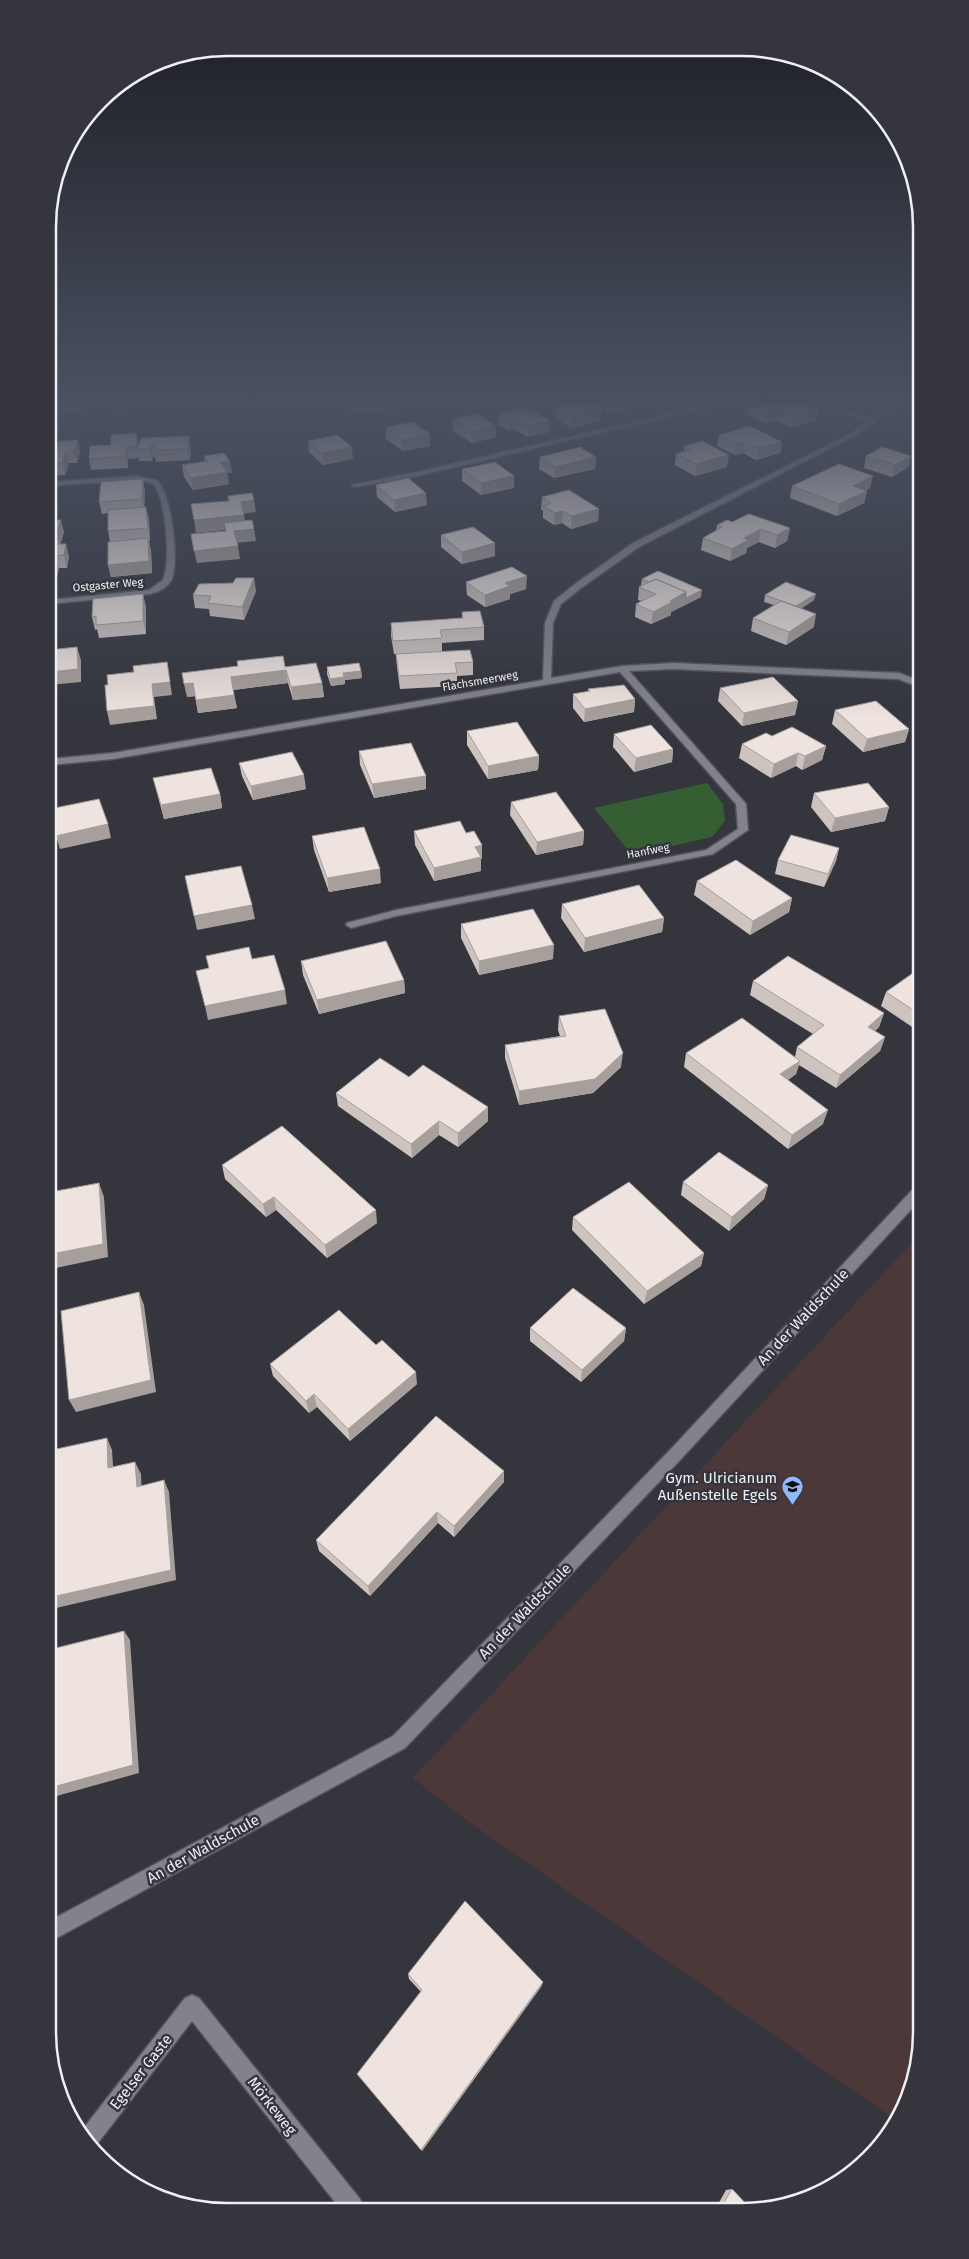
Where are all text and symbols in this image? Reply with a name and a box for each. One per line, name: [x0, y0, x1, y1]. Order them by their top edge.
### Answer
street label: Ostgaster Weg: [72, 575, 144, 595]
street label: Flachsmeerweg: [441, 668, 519, 694]
street label: Hanfweg: [626, 840, 671, 862]
street label: An der Waldschule: [754, 1265, 852, 1369]
place label: Gym. Ulricianum Außenstelle Egels: [658, 1469, 777, 1504]
school or university icon: Gym. Ulricianum Außenstelle Egels: [781, 1475, 805, 1506]
street label: An der Waldschule: [475, 1560, 575, 1662]
street label: An der Waldschule: [144, 1811, 262, 1887]
street label: Egelser Gaste: [106, 2031, 176, 2113]
street label: Mörkeweg: [244, 2073, 300, 2139]

